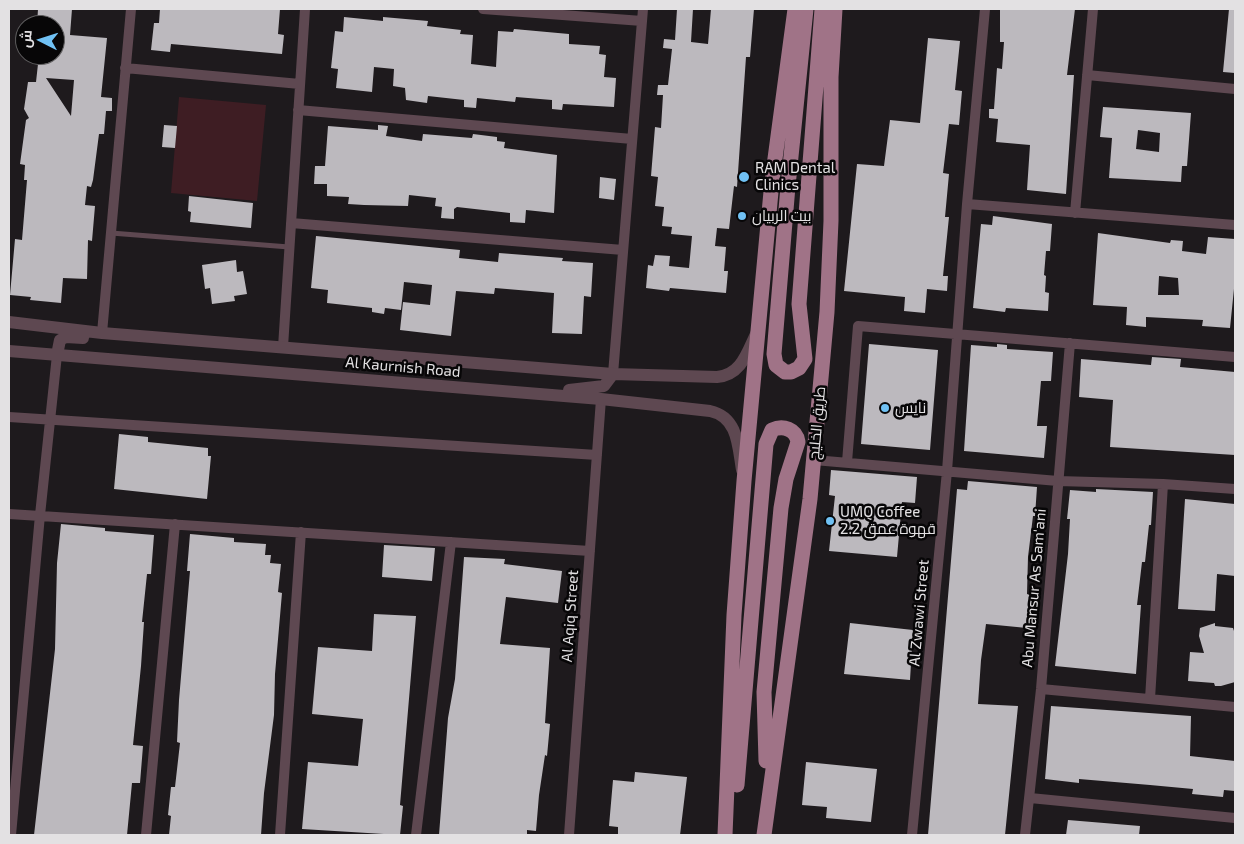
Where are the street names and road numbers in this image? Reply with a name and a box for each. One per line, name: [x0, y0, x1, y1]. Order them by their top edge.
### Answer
street label: Al Kaurnish Road: [345, 353, 461, 381]
street label: طريق الخليج: [805, 386, 829, 460]
street label: Abu Mansur As Sam'ani: [1018, 508, 1050, 668]
street label: Al Zwawi Street: [905, 559, 933, 667]
street label: Al Aqiq Street: [558, 569, 582, 663]

